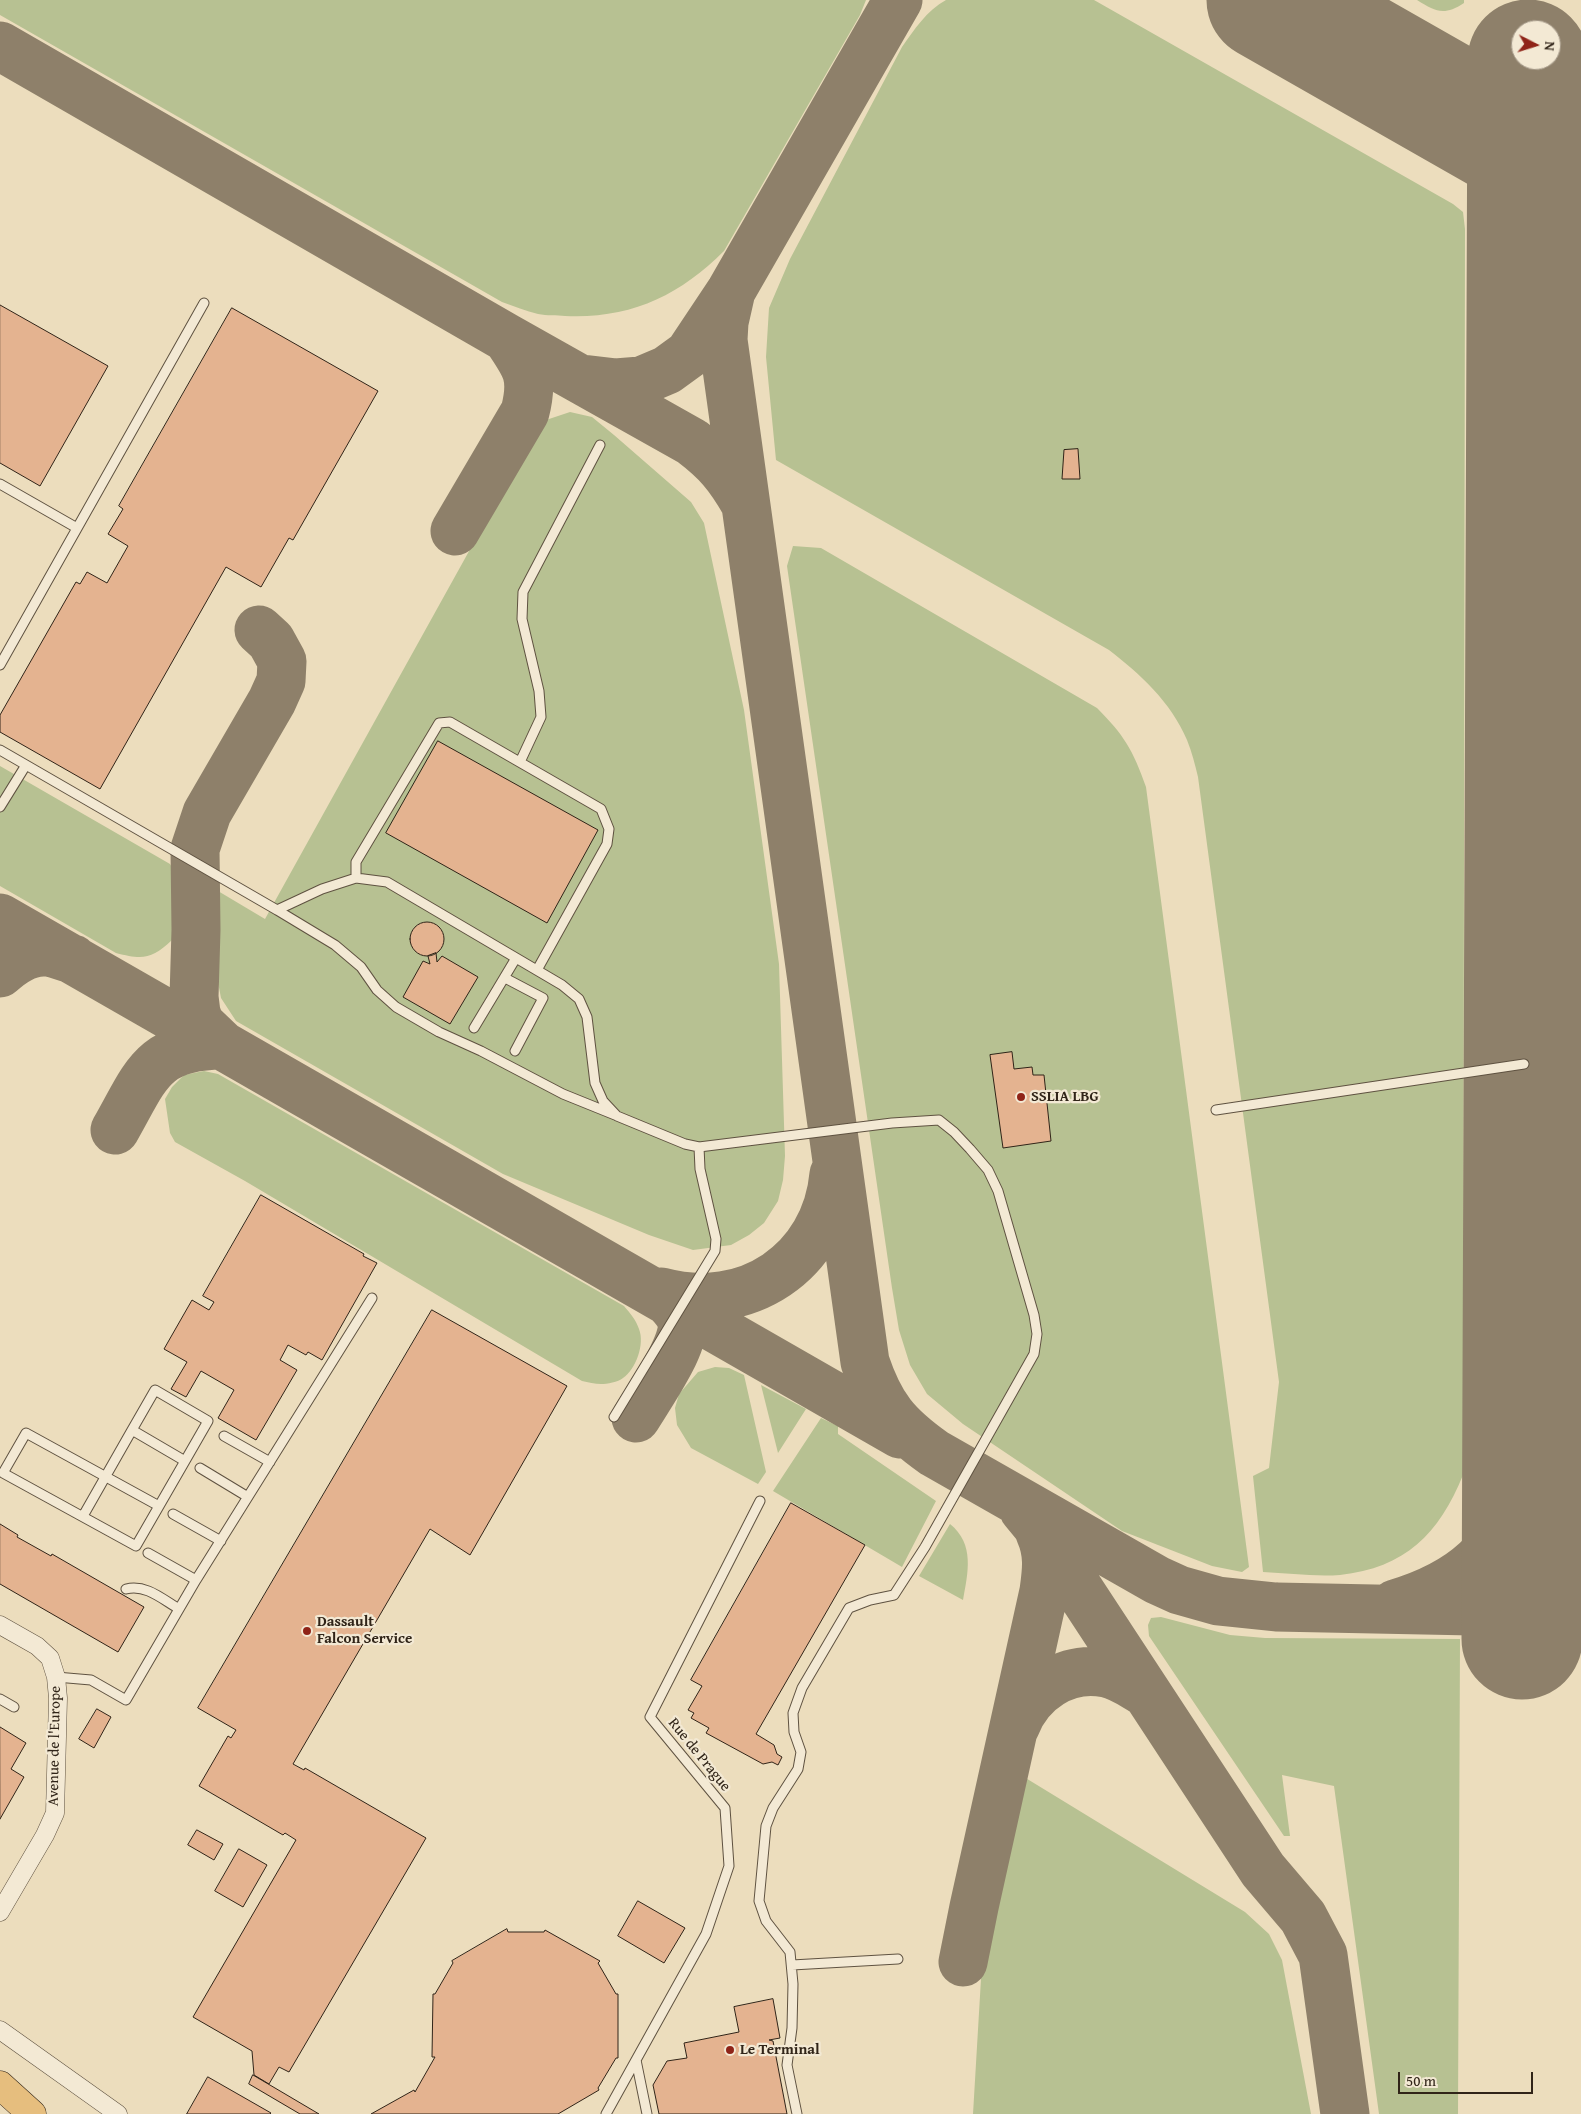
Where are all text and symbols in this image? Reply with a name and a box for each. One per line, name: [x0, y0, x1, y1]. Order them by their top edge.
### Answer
north arrow: [1511, 20, 1561, 70]
text: N: [1540, 41, 1560, 52]
place label: SSLIA LBG: [1031, 1088, 1099, 1106]
marker: SSLIA LBG: [1015, 1091, 1027, 1103]
place label: Dassault Falcon Service: [317, 1613, 412, 1648]
marker: Dassault Falcon Service: [301, 1625, 313, 1637]
street label: Avenue de l'Europe: [45, 1686, 65, 1806]
street label: Rue de Prague: [664, 1715, 734, 1795]
place label: Le Terminal: [740, 2041, 820, 2059]
marker: Le Terminal: [724, 2044, 736, 2056]
scale bar: [1401, 2062, 1536, 2094]
text: 50 m: [1406, 2070, 1436, 2091]

